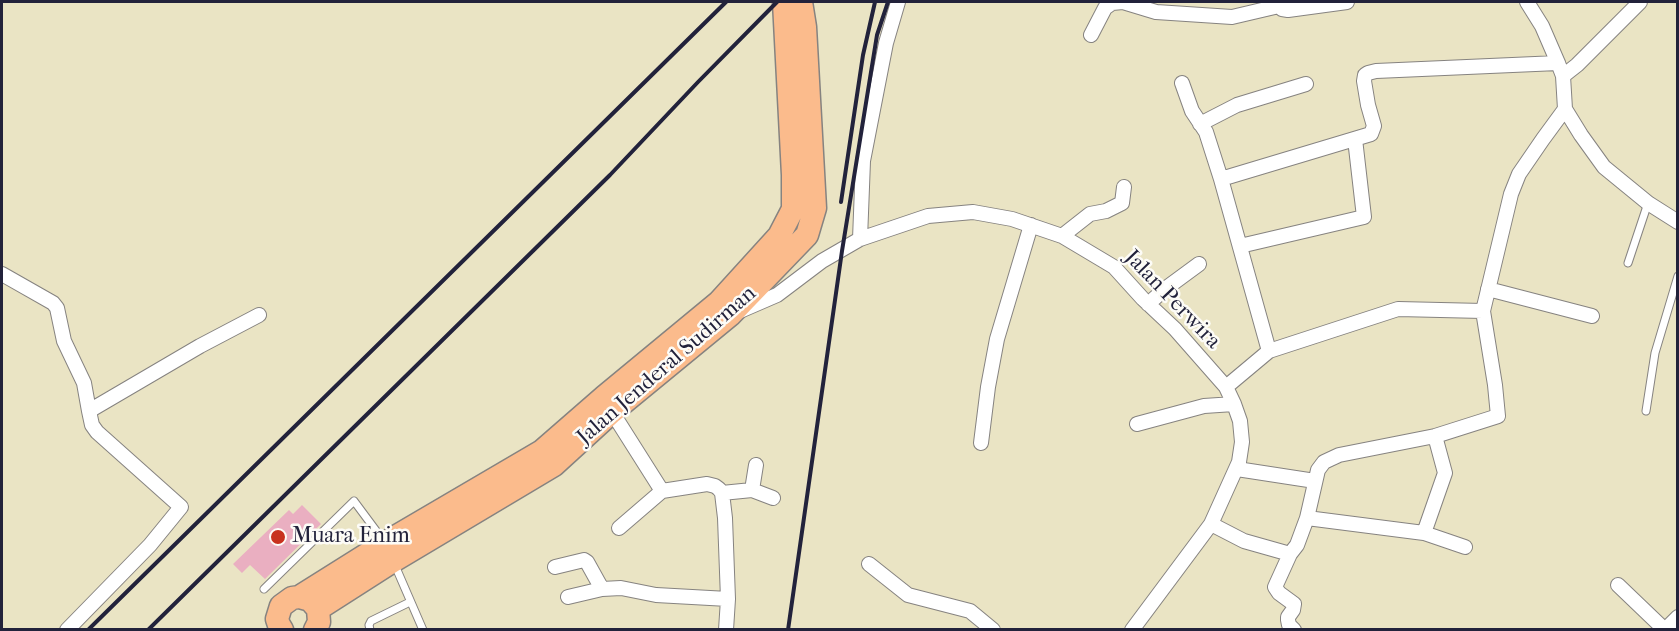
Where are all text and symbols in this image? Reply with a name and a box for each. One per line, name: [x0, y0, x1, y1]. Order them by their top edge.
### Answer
street label: Jalan Perwira: [1118, 245, 1226, 355]
street label: Jalan Jenderal Sudirman: [572, 281, 762, 451]
place label: Muara Enim: [292, 524, 410, 550]
marker: Muara Enim: [269, 528, 287, 546]

